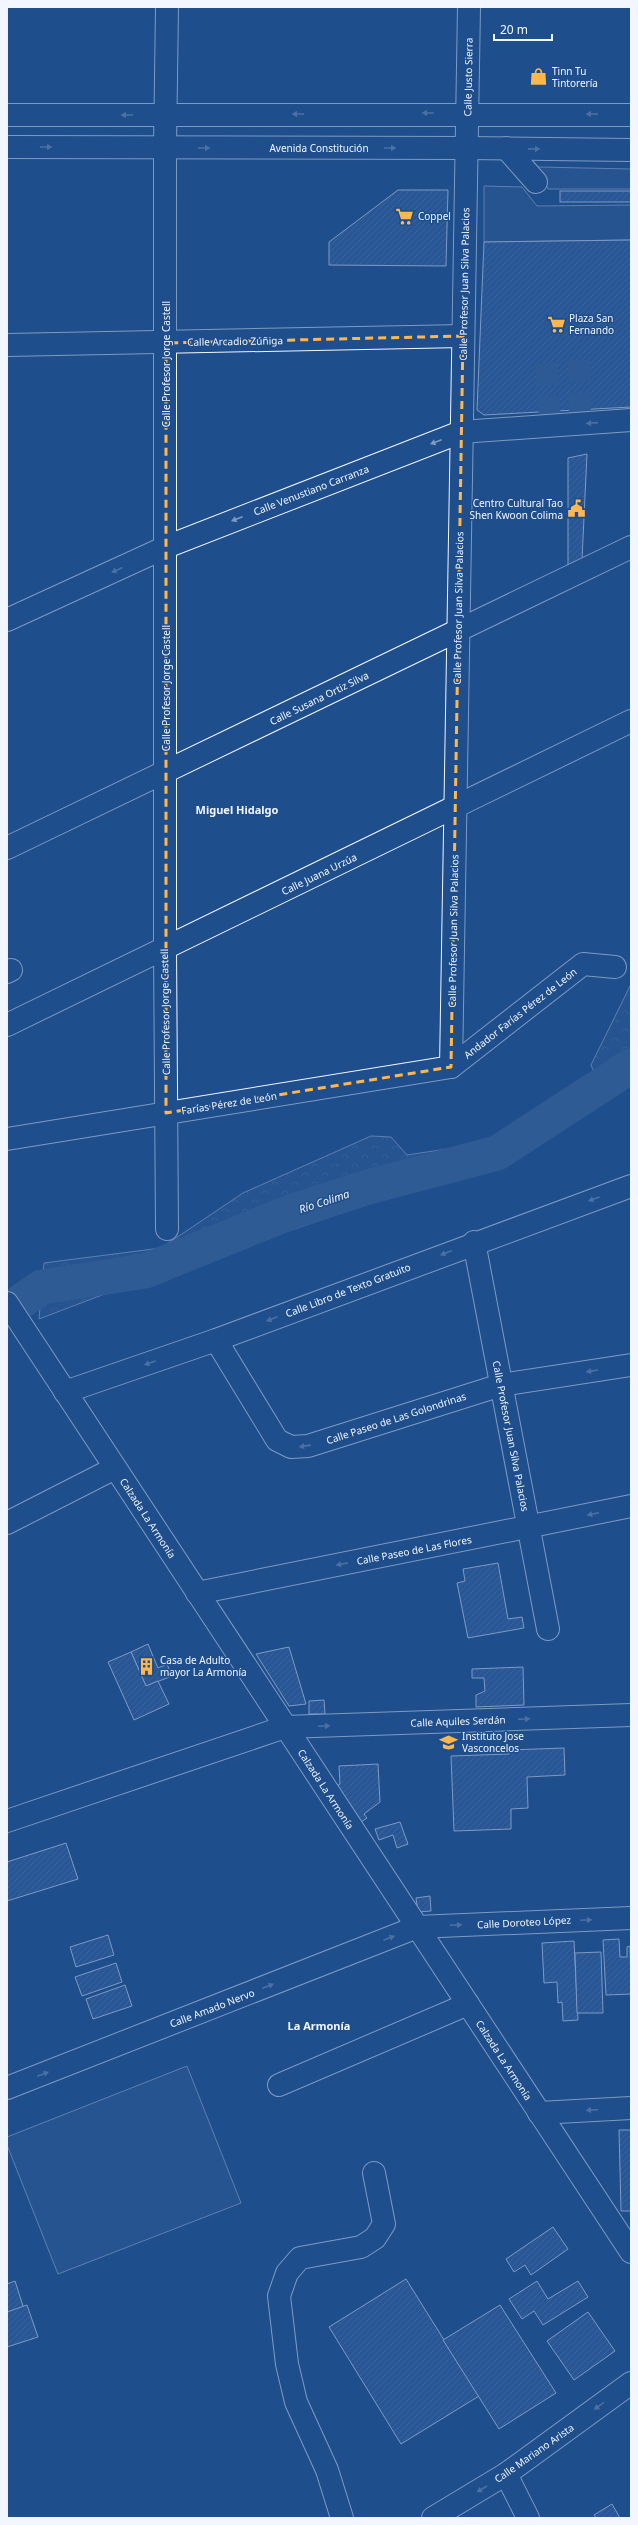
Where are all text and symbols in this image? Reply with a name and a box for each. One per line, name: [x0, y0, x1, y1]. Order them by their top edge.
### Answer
scale bar: [494, 16, 552, 42]
text: 20 m: [500, 21, 528, 38]
street label: Calle Justo Sierra: [460, 38, 476, 116]
place label: Tinn Tu Tintorería: [552, 64, 598, 90]
shop icon: Tinn Tu Tintorería: [529, 67, 549, 87]
one-way arrow: [421, 110, 434, 116]
one-way arrow: [291, 111, 304, 117]
one-way arrow: [585, 111, 598, 117]
one-way arrow: [120, 112, 133, 118]
street label: Avenida Constitución: [269, 141, 369, 155]
one-way arrow: [40, 144, 53, 150]
one-way arrow: [198, 145, 211, 151]
one-way arrow: [384, 145, 397, 151]
one-way arrow: [528, 146, 541, 152]
supermarket icon: Coppel: [395, 206, 415, 226]
street label: Calle Profesor Juan Silva Palacios: [456, 207, 472, 361]
place label: Coppel: [418, 209, 451, 223]
street label: Calle Profesor Jorge Castell: [159, 301, 173, 427]
place label: Plaza San Fernando: [569, 311, 614, 337]
supermarket icon: Plaza San Fernando: [546, 314, 566, 334]
street label: Calle Arcadio Zúñiga: [187, 333, 283, 349]
one-way arrow: [586, 419, 598, 426]
one-way arrow: [430, 439, 442, 445]
street label: Calle Venustiano Carranza: [251, 461, 371, 519]
place label: Centro Cultural Tao Shen Kwoon Colima: [469, 496, 563, 522]
public building icon: Centro Cultural Tao Shen Kwoon Colima: [566, 499, 586, 519]
one-way arrow: [230, 517, 242, 523]
street label: Calle Profesor Juan Silva Palacios: [450, 531, 466, 685]
one-way arrow: [111, 566, 123, 573]
street label: Calle Profesor Jorge Castell: [159, 625, 173, 751]
street label: Calle Susana Ortiz Silva: [267, 668, 371, 728]
district label: Miguel Hidalgo: [196, 802, 279, 817]
street label: Calle Juana Urzúa: [279, 850, 359, 898]
street label: Calle Profesor Juan Silva Palacios: [445, 854, 461, 1008]
street label: Calle Profesor Jorge Castell: [157, 949, 173, 1075]
street label: Andador Farías Pérez de León: [461, 964, 579, 1062]
street label: Farías Pérez de León: [180, 1089, 278, 1117]
water label: Río Colima: [297, 1186, 352, 1216]
one-way arrow: [588, 1197, 600, 1203]
one-way arrow: [439, 1251, 451, 1257]
street label: Calle Libro de Texto Gratuito: [283, 1260, 413, 1320]
one-way arrow: [265, 1316, 277, 1322]
street label: Calle Profesor Juan Silva Palacios: [490, 1359, 533, 1513]
one-way arrow: [143, 1360, 155, 1366]
one-way arrow: [586, 1368, 599, 1374]
street label: Calle Paseo de Las Golondrinas: [324, 1389, 468, 1447]
one-way arrow: [299, 1443, 311, 1449]
street label: Calzada La Armonía: [117, 1475, 179, 1561]
one-way arrow: [587, 1511, 599, 1517]
street label: Calle Paseo de Las Flores: [355, 1532, 473, 1568]
one-way arrow: [336, 1562, 348, 1568]
place label: Casa de Adulto mayor La Armonía: [160, 1653, 247, 1679]
building icon: Casa de Adulto mayor La Armonía: [137, 1656, 157, 1676]
street label: Calle Aquiles Serdán: [410, 1712, 506, 1730]
one-way arrow: [518, 1716, 531, 1722]
one-way arrow: [318, 1722, 330, 1729]
place label: Instituto Jose Vasconcelos: [462, 1729, 524, 1755]
school or university icon: Instituto Jose Vasconcelos: [439, 1732, 459, 1752]
street label: Calzada La Armonía: [295, 1746, 357, 1832]
street label: Calle Doroteo López: [477, 1913, 572, 1931]
one-way arrow: [580, 1916, 592, 1923]
one-way arrow: [450, 1922, 462, 1929]
one-way arrow: [384, 1935, 395, 1941]
one-way arrow: [263, 1982, 275, 1988]
street label: Calle Amado Nervo: [167, 1985, 257, 2031]
street label: Calzada La Armonía: [473, 2017, 535, 2103]
district label: La Armonía: [288, 2018, 350, 2033]
one-way arrow: [38, 2071, 50, 2077]
one-way arrow: [586, 2107, 598, 2114]
one-way arrow: [594, 2402, 605, 2410]
street label: Calle Mariano Arista: [491, 2420, 577, 2486]
one-way arrow: [476, 2485, 488, 2492]

